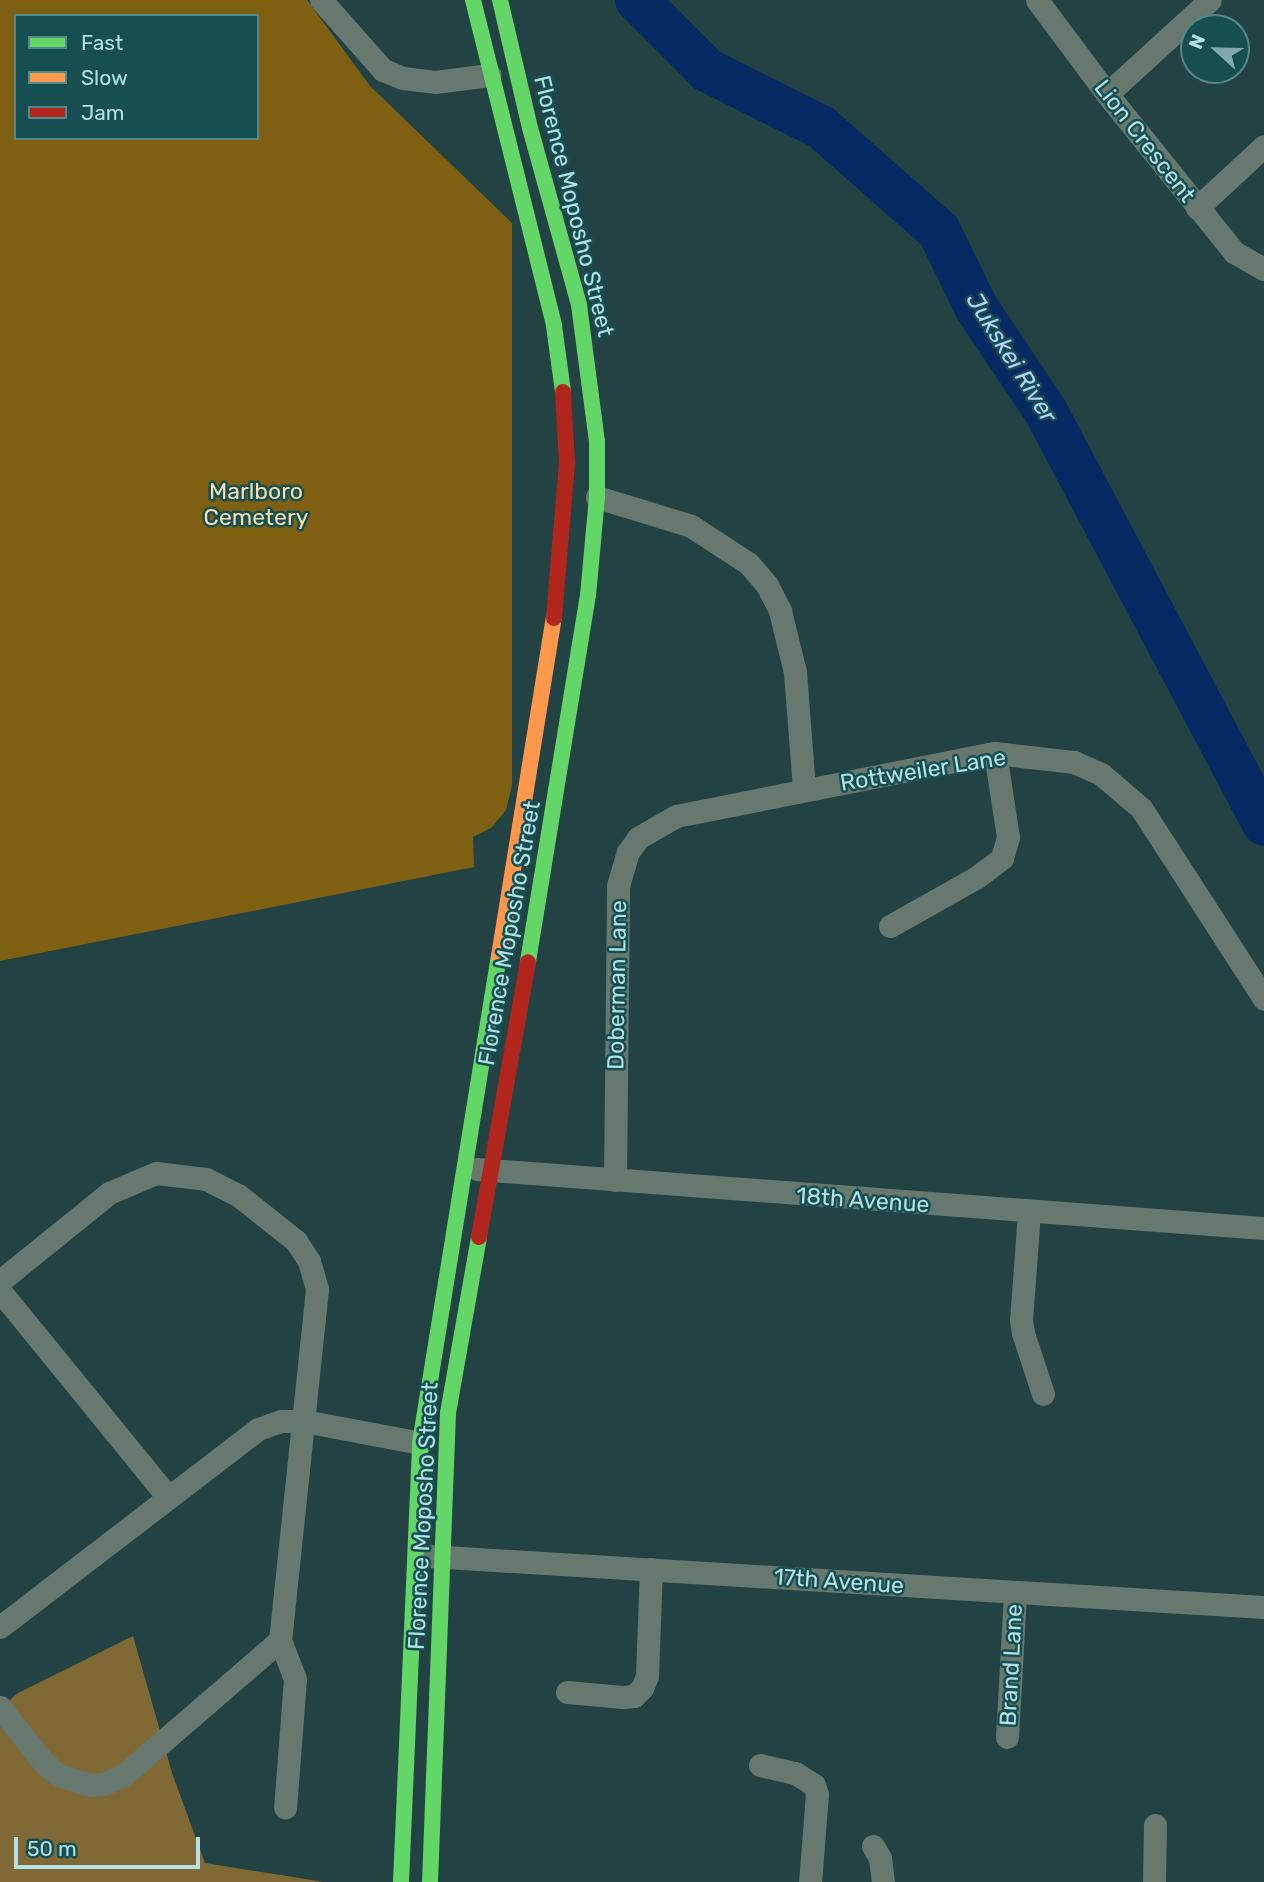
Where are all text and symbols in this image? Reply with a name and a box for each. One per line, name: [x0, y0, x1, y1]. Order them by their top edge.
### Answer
legend: [14, 14, 259, 140]
north arrow: [1180, 14, 1250, 84]
text: Fast: [81, 30, 123, 55]
text: N: [1184, 31, 1210, 52]
text: Slow: [81, 65, 128, 90]
street label: Florence Moposho Street: [528, 73, 620, 339]
street label: Lion Crescent: [1089, 74, 1201, 208]
text: Jam: [81, 100, 125, 125]
water label: Jukskei River: [960, 288, 1062, 428]
park label: Marlboro Cemetery: [204, 477, 308, 531]
street label: Rottweiler Lane: [838, 743, 1008, 797]
street label: Florence Moposho Street: [472, 799, 546, 1067]
street label: Doberman Lane: [602, 900, 632, 1070]
street label: 18th Avenue: [795, 1182, 931, 1218]
street label: Florence Moposho Street: [402, 1381, 444, 1651]
street label: 17th Avenue: [773, 1563, 905, 1599]
street label: Brand Lane: [994, 1603, 1028, 1727]
scale bar: [18, 1822, 203, 1866]
text: 50 m: [27, 1836, 77, 1861]

